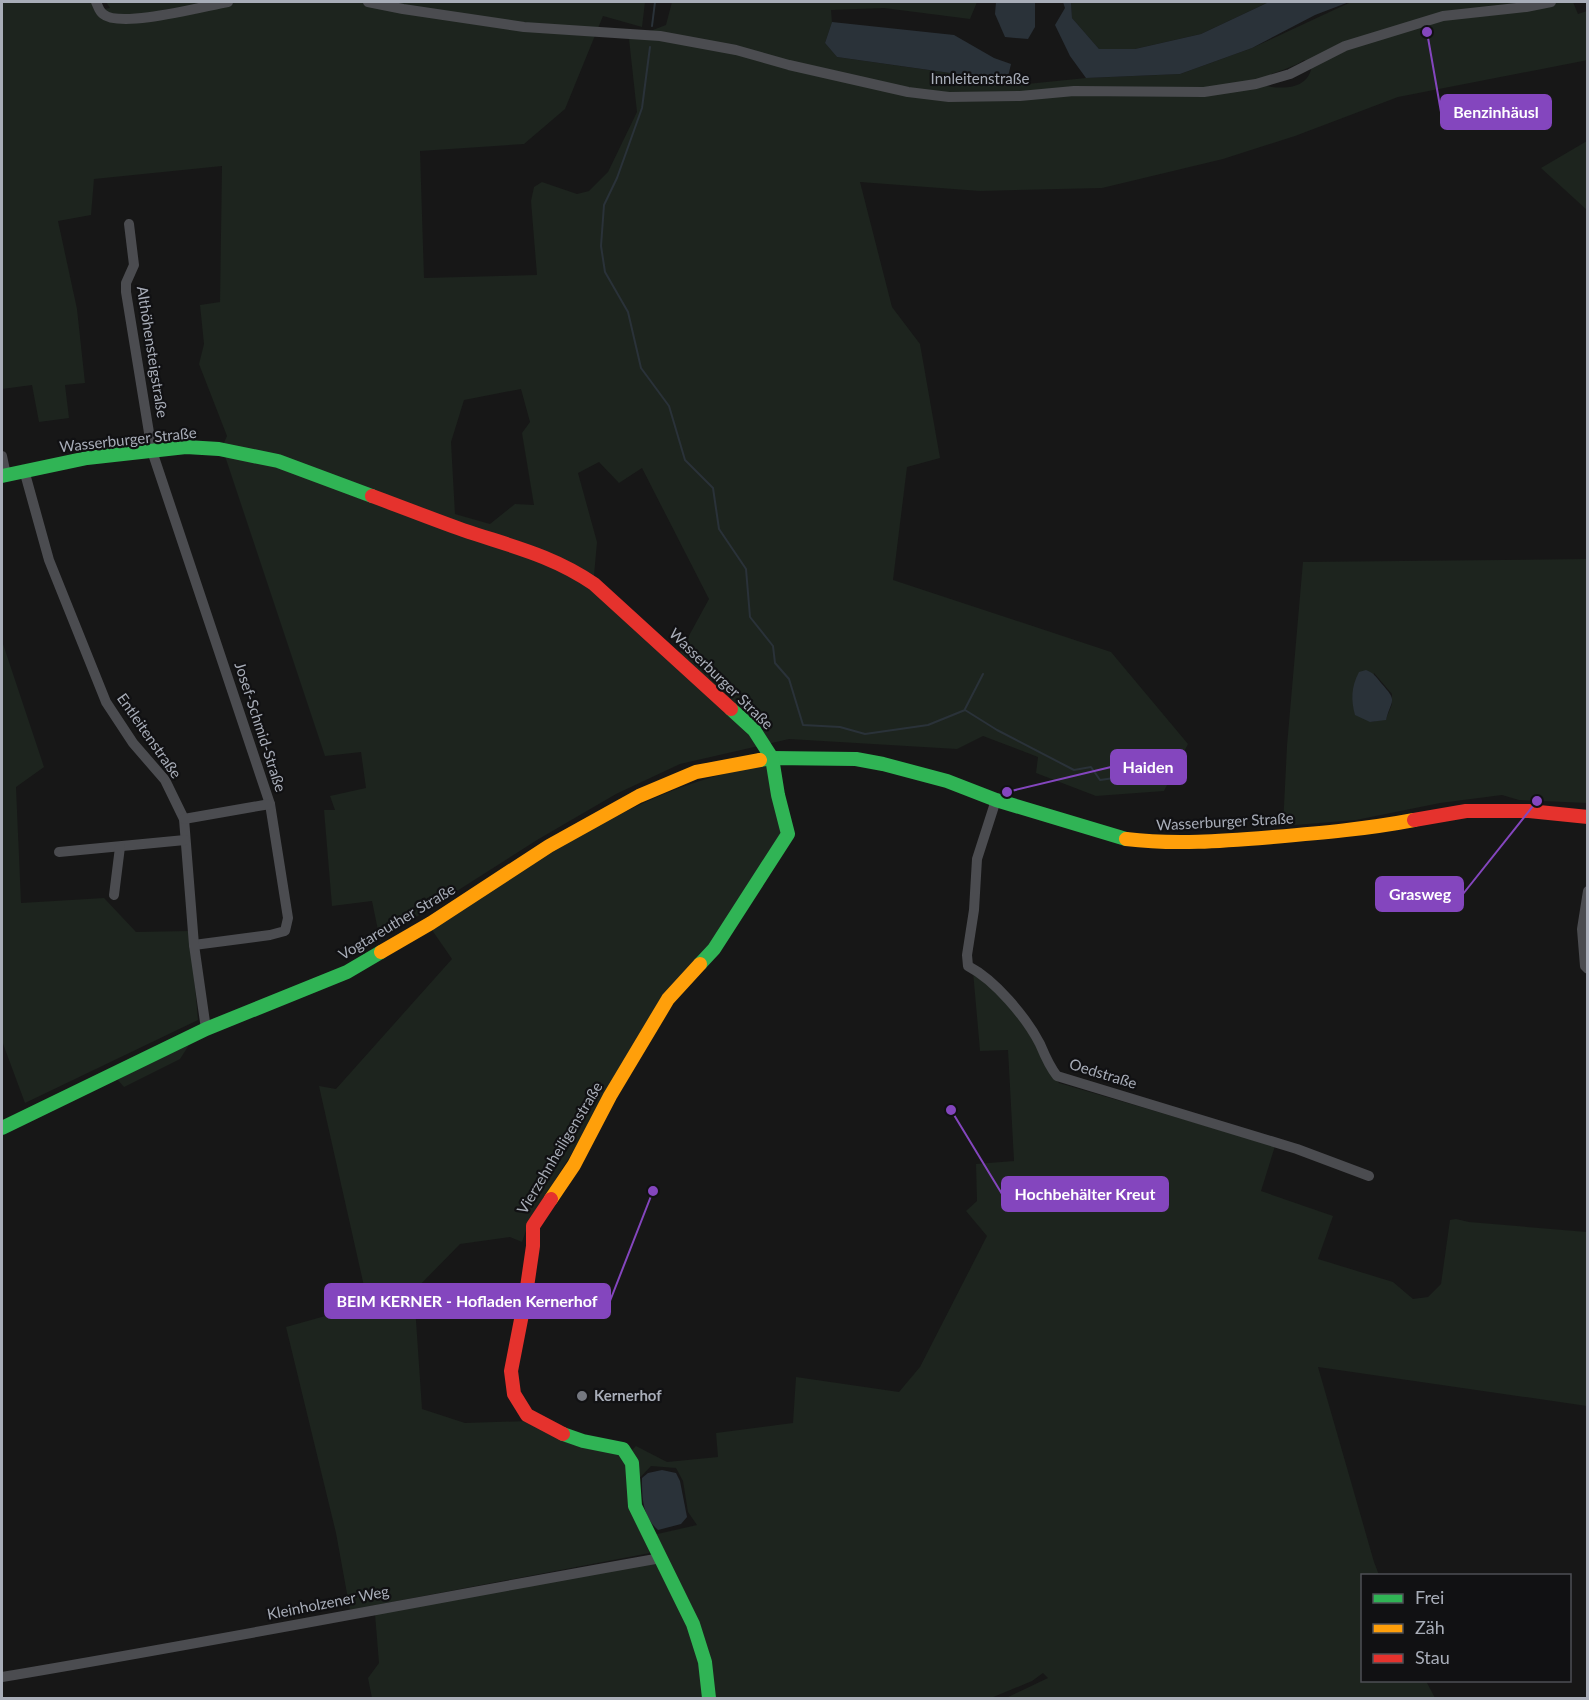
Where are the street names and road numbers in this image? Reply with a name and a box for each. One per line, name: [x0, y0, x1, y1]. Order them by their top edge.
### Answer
street label: Innleitenstraße: [931, 69, 1029, 87]
street label: Althöhensteigstraße: [134, 285, 172, 419]
street label: Wasserburger Straße: [58, 423, 197, 455]
street label: Wasserburger Straße: [666, 624, 778, 733]
street label: Josef-Schmid-Straße: [231, 659, 290, 794]
street label: Entleitenstraße: [114, 689, 186, 782]
street label: Wasserburger Straße: [1156, 808, 1294, 834]
street label: Vogtareuther Straße: [335, 879, 458, 963]
street label: Oedstraße: [1067, 1054, 1139, 1092]
street label: Vierzehnheiligenstraße: [513, 1078, 606, 1217]
street label: Kleinholzener Weg: [265, 1581, 390, 1623]

